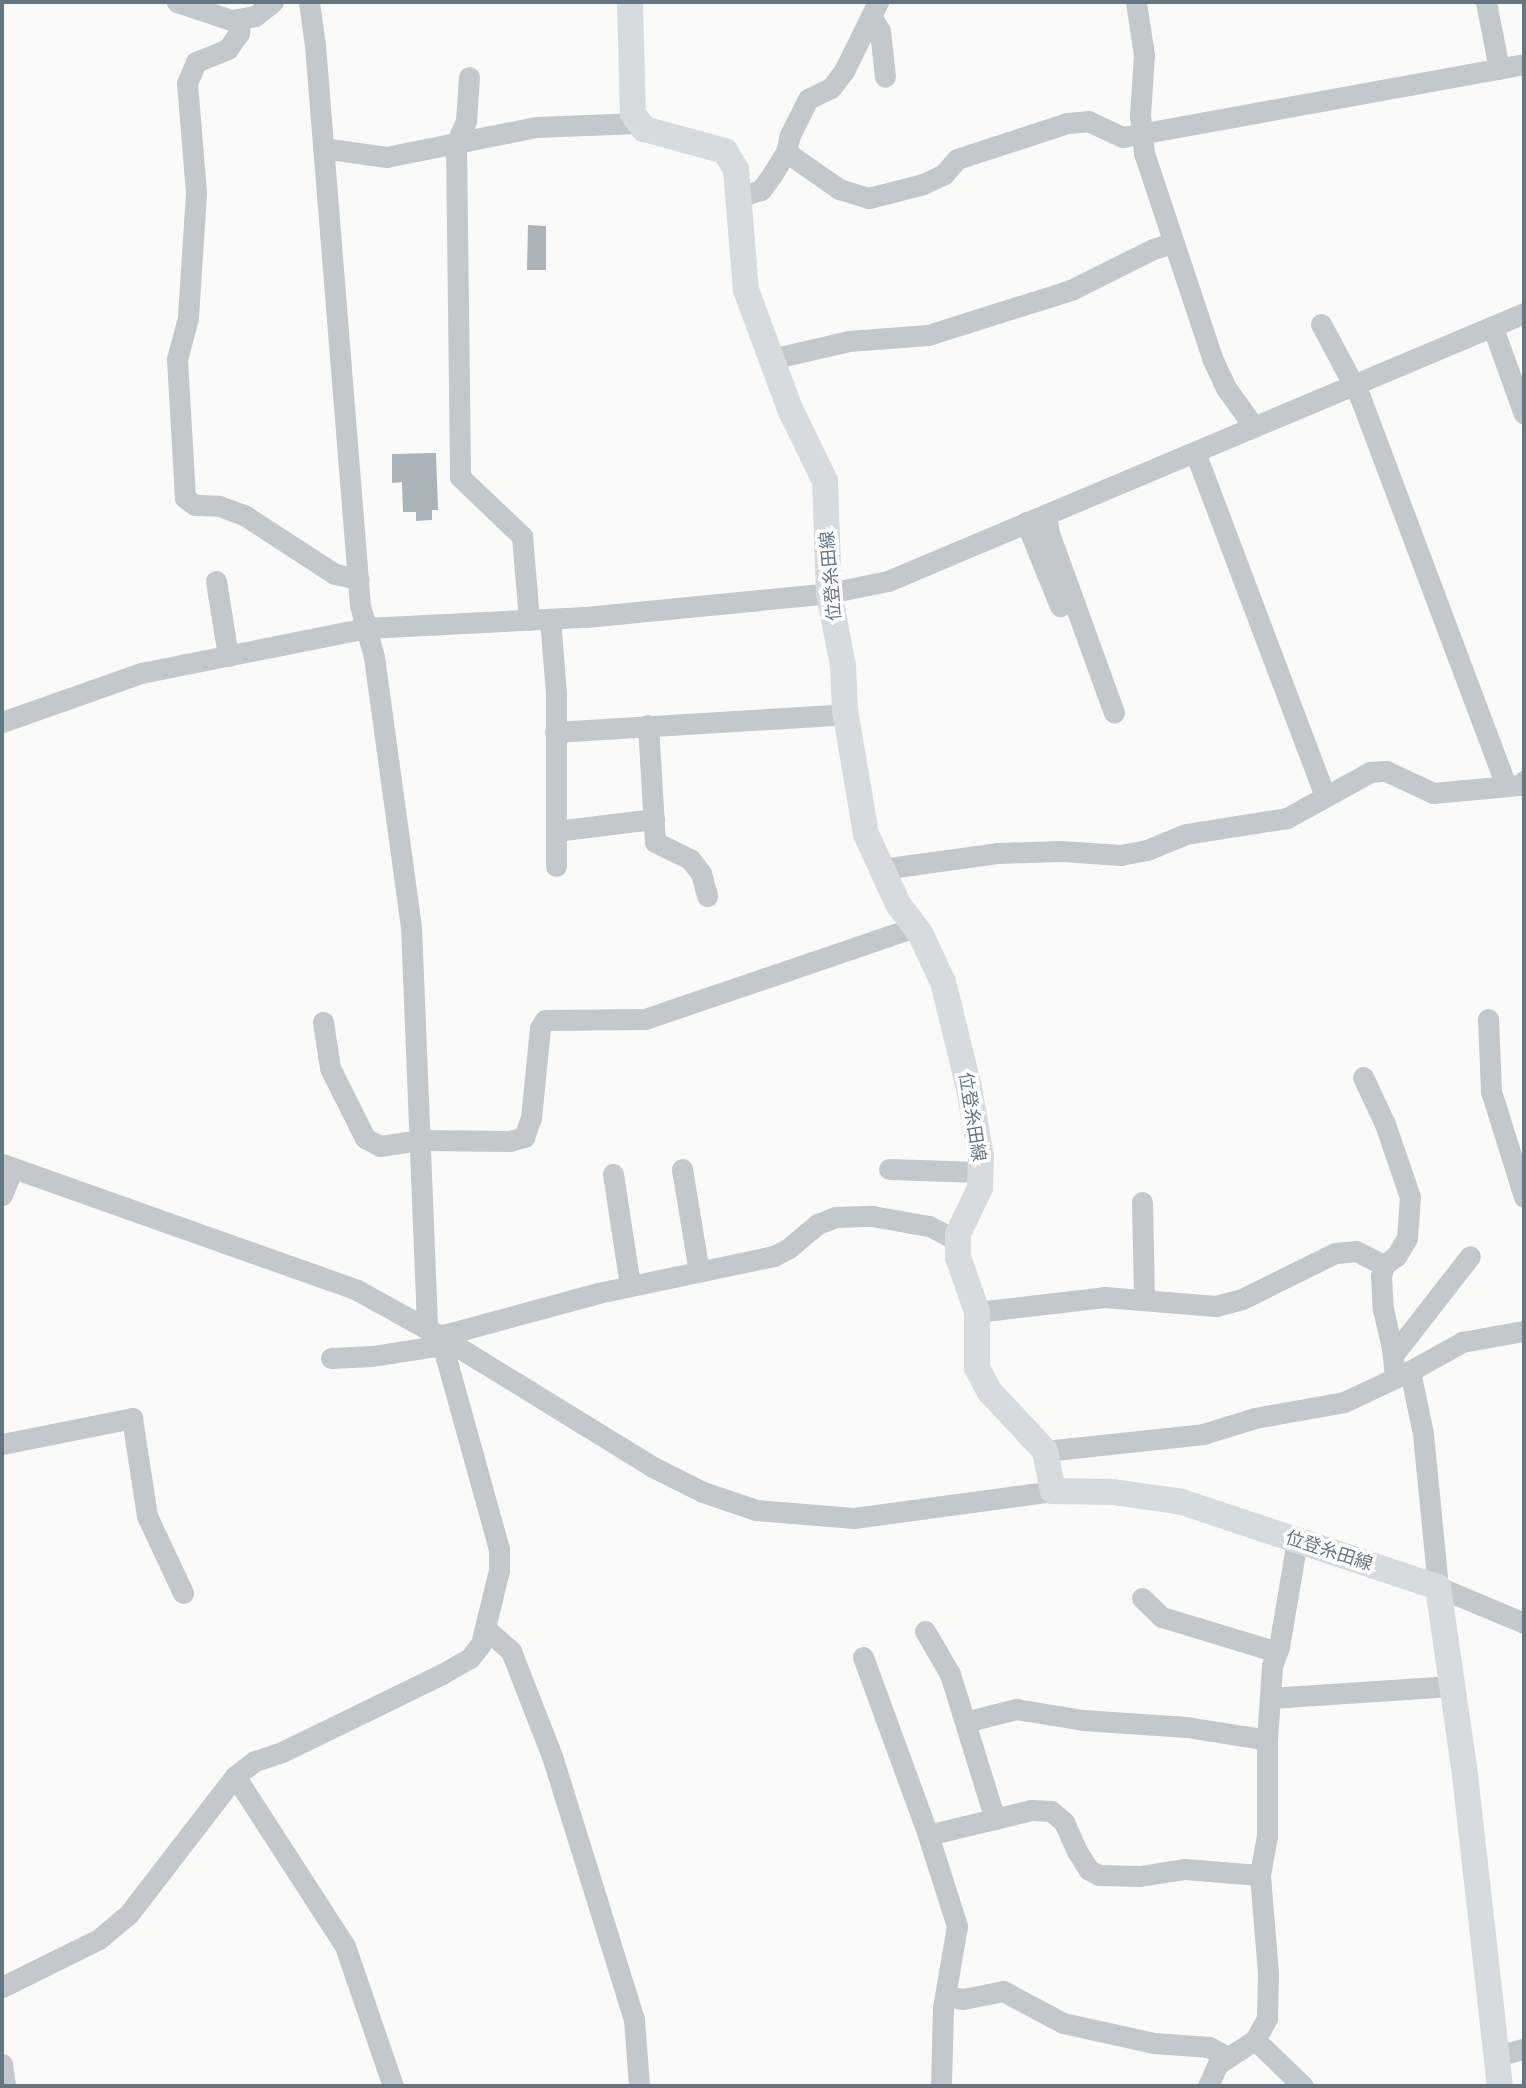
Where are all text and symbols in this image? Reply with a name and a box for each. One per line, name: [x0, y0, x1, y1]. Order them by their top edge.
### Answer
street label: 位登糸田線: [816, 530, 846, 622]
street label: 位登糸田線: [954, 1071, 990, 1163]
street label: 位登糸田線: [1283, 1527, 1375, 1575]

